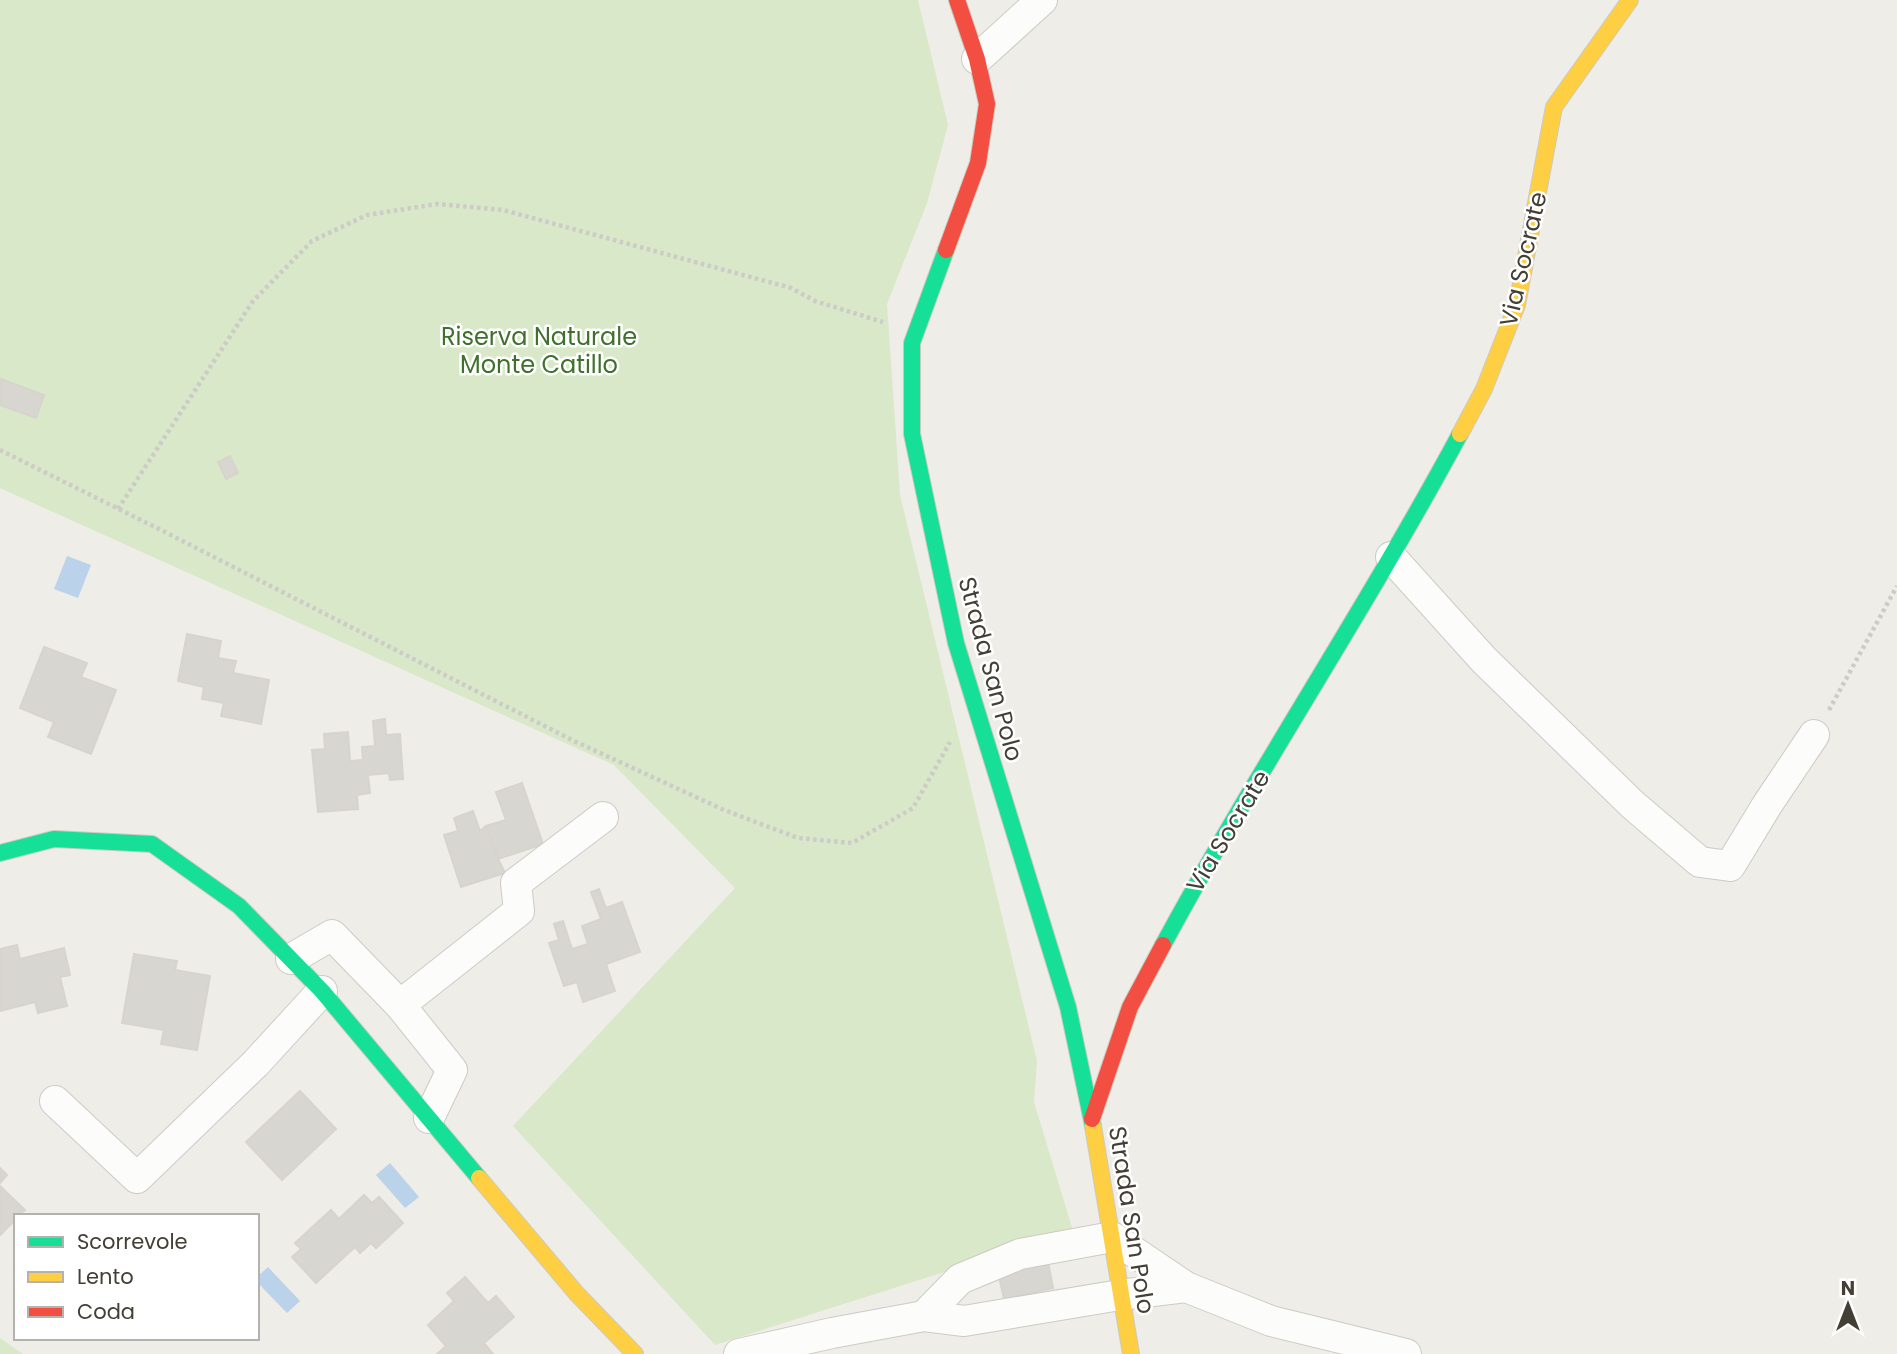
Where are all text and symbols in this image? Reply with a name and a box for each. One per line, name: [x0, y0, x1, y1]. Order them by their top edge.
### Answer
street label: Via Socrate: [1491, 188, 1555, 330]
park label: Riserva Naturale Monte Catillo: [441, 320, 637, 381]
street label: Strada San Polo: [951, 573, 1031, 765]
street label: Via Socrate: [1178, 764, 1278, 898]
street label: Strada San Polo: [1101, 1124, 1163, 1316]
legend: [14, 1214, 259, 1340]
text: Scorrevole: [77, 1227, 188, 1256]
text: Lento: [77, 1262, 134, 1291]
north arrow: [1813, 1270, 1883, 1340]
text: N: [1841, 1275, 1855, 1302]
text: Coda: [77, 1297, 135, 1326]

